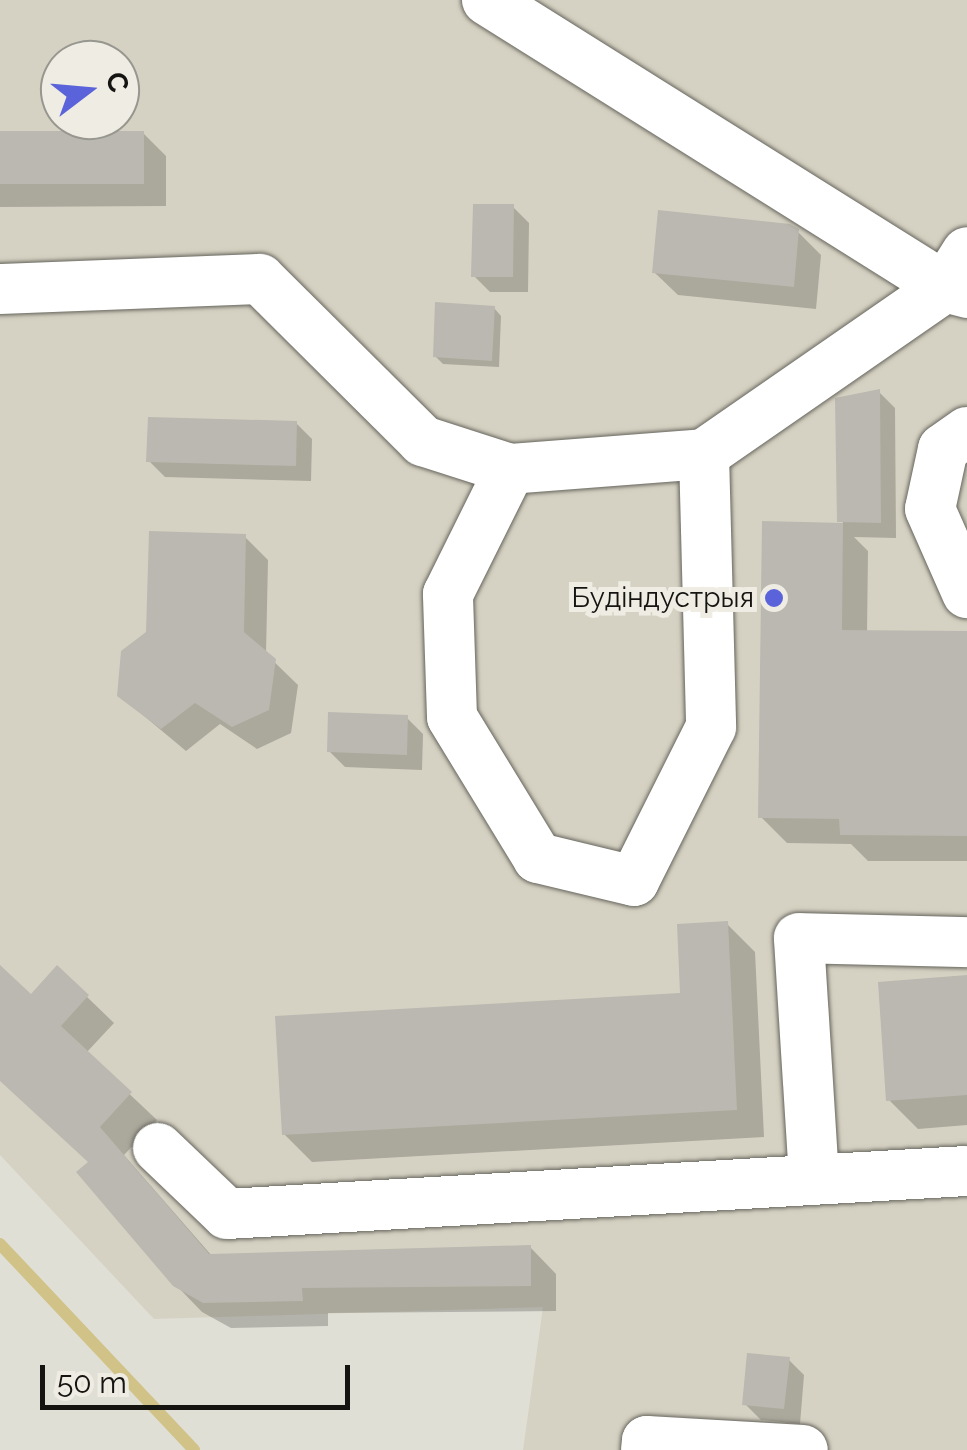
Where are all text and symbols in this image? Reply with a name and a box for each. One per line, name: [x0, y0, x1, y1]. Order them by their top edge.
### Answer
north arrow: [40, 40, 140, 140]
text: С: [99, 68, 136, 96]
place label: Будіндустрыя: [572, 581, 754, 615]
marker: Будіндустрыя: [763, 587, 785, 609]
scale bar: [45, 1345, 355, 1407]
text: 50 m: [57, 1365, 127, 1400]

